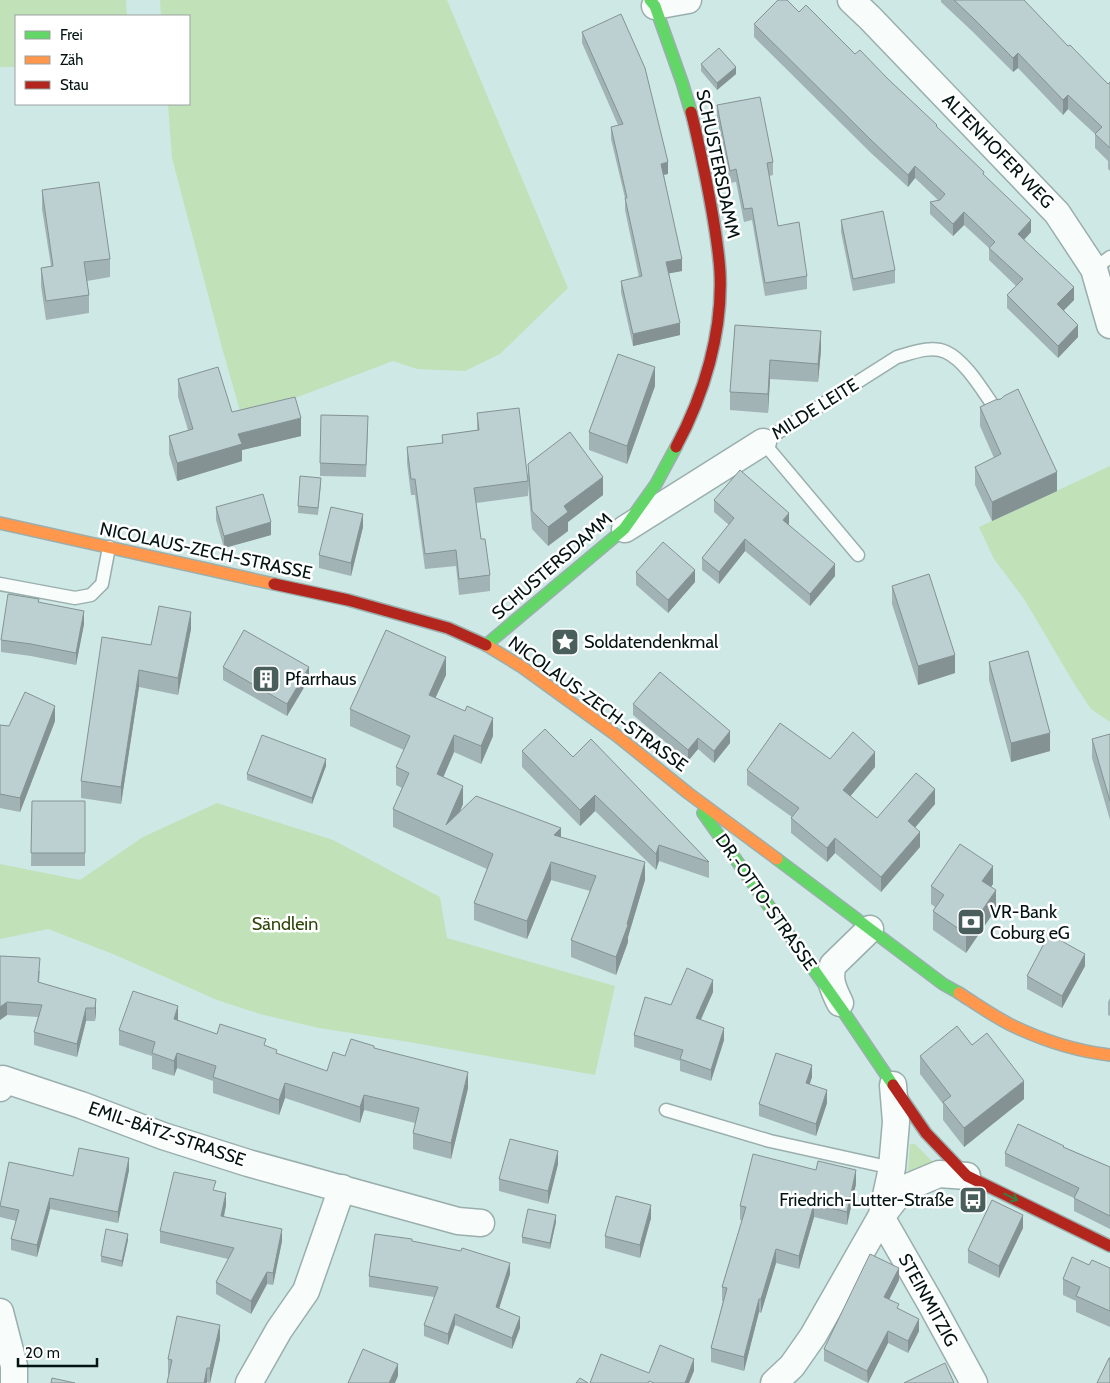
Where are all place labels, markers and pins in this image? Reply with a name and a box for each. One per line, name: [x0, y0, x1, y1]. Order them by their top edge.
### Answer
place icon: Soldatendenkmal: [550, 627, 580, 657]
place label: Soldatendenkmal: [584, 631, 719, 653]
building icon: Pfarrhaus: [251, 664, 281, 694]
place label: Pfarrhaus: [285, 668, 356, 690]
place label: VR-Bank Coburg eG: [990, 901, 1070, 944]
bank icon: VR-Bank Coburg eG: [956, 907, 986, 937]
bus stop icon: Friedrich-Lutter-Straße: [958, 1185, 988, 1215]
place label: Friedrich-Lutter-Straße: [779, 1189, 954, 1211]

